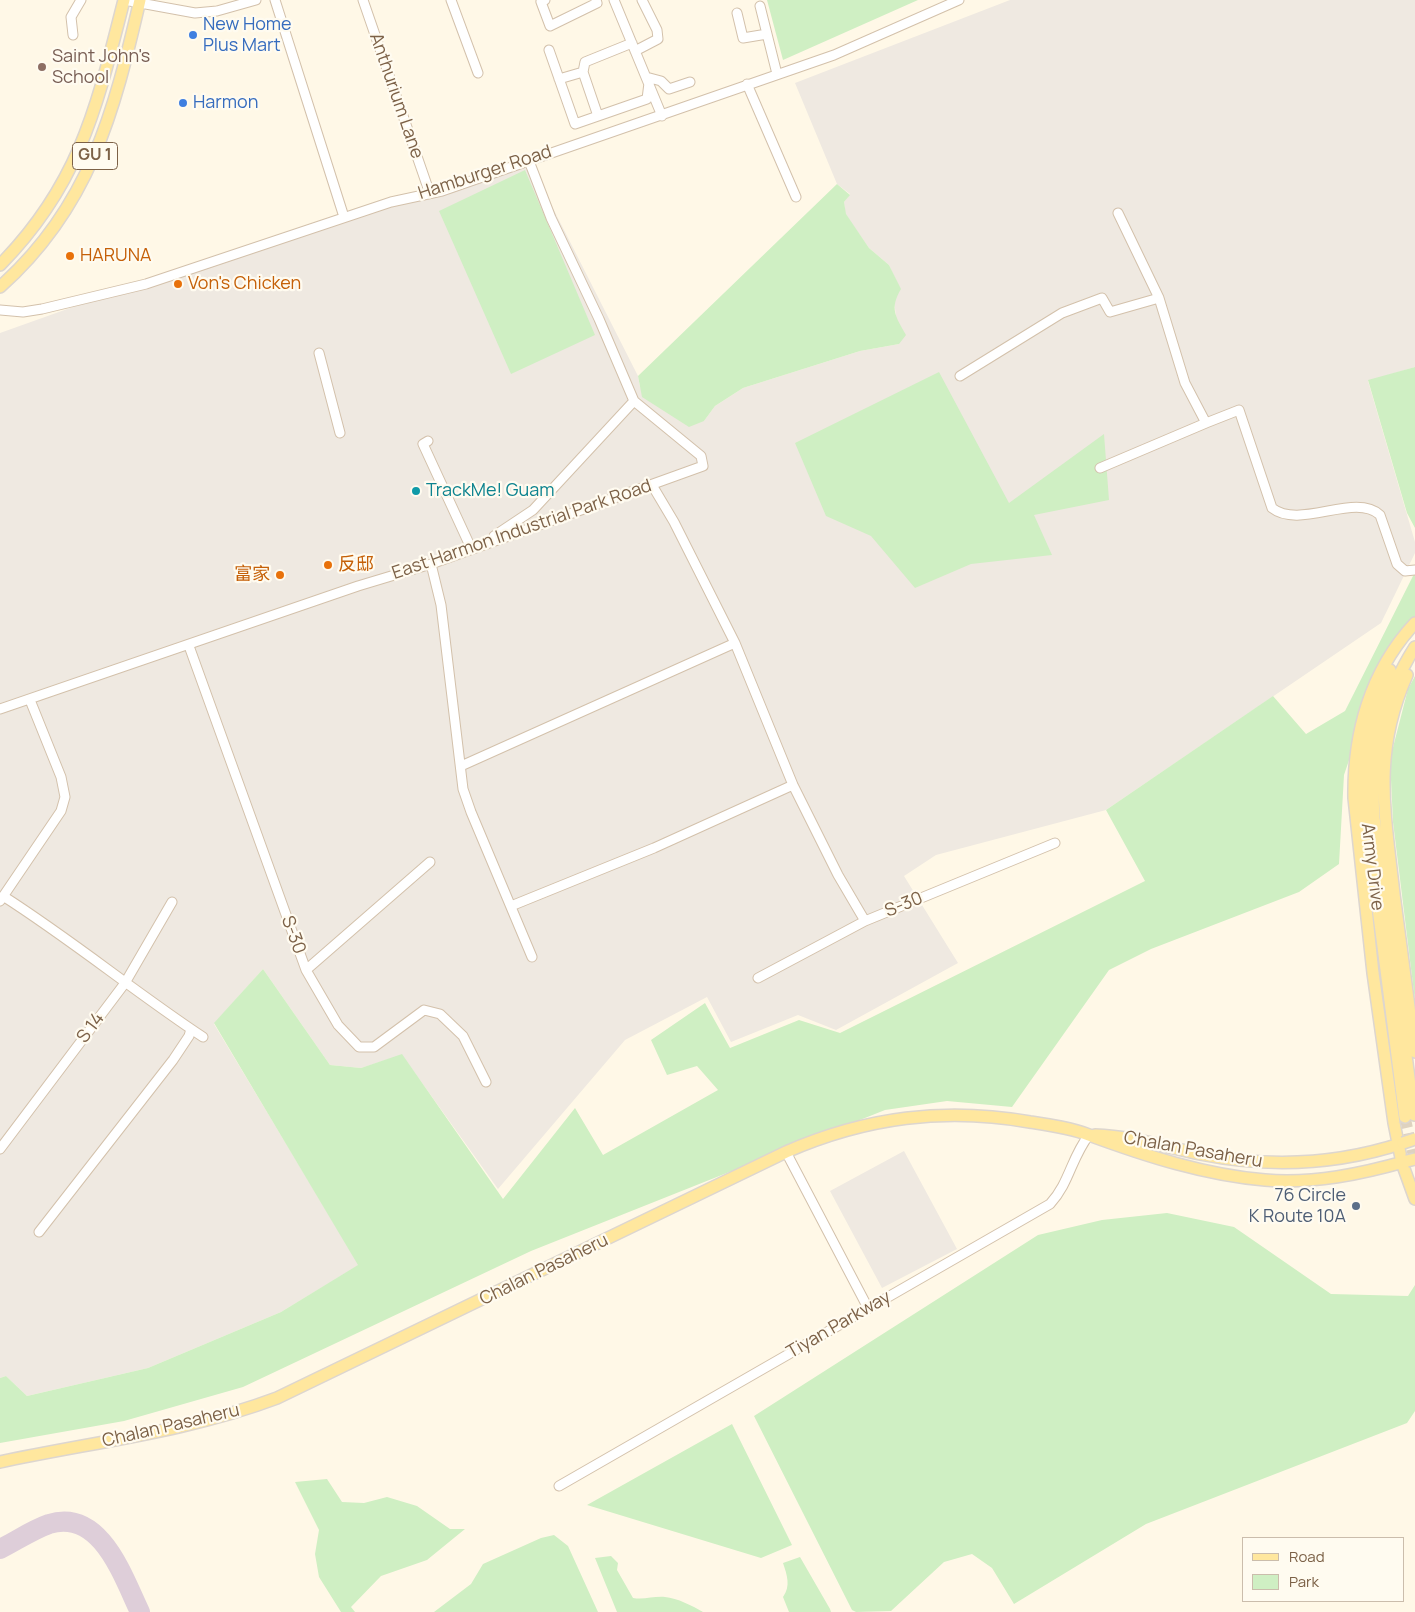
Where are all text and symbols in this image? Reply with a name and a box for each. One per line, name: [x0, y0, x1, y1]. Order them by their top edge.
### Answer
place label: New Home Plus Mart: [203, 14, 292, 56]
marker: New Home Plus Mart: [187, 29, 199, 41]
street label: Anthurium Lane: [364, 30, 428, 162]
place label: Saint John's School: [52, 46, 150, 88]
marker: Saint John's School: [36, 61, 48, 73]
place label: Harmon: [193, 92, 258, 114]
marker: Harmon: [177, 97, 189, 109]
street label: Hamburger Road: [416, 141, 554, 205]
road number: GU 1: [72, 142, 118, 170]
place label: HARUNA: [80, 245, 151, 267]
marker: HARUNA: [64, 250, 76, 262]
place label: Von's Chicken: [188, 273, 301, 295]
marker: Von's Chicken: [172, 278, 184, 290]
street label: East Harmon Industrial Park Road: [389, 475, 655, 585]
place label: TrackMe! Guam: [426, 480, 554, 502]
marker: TrackMe! Guam: [410, 485, 422, 497]
place label: 反邸: [338, 554, 374, 576]
marker: 反邸: [322, 559, 334, 571]
place label: 富家: [234, 564, 270, 586]
marker: 富家: [274, 569, 286, 581]
street label: Army Drive: [1356, 822, 1388, 912]
street label: S-30: [882, 888, 926, 922]
street label: S-30: [276, 913, 310, 957]
street label: S 14: [73, 1009, 109, 1047]
street label: Chalan Pasaheru: [1122, 1127, 1264, 1173]
place label: 76 Circle K Route 10A: [1249, 1185, 1346, 1228]
marker: 76 Circle K Route 10A: [1350, 1200, 1362, 1212]
street label: Chalan Pasaheru: [476, 1230, 612, 1310]
street label: Tiyan Parkway: [783, 1287, 895, 1363]
street label: Chalan Pasaheru: [100, 1400, 242, 1452]
legend: [1242, 1537, 1405, 1602]
text: Road: [1289, 1546, 1325, 1567]
text: Park: [1289, 1571, 1319, 1592]

